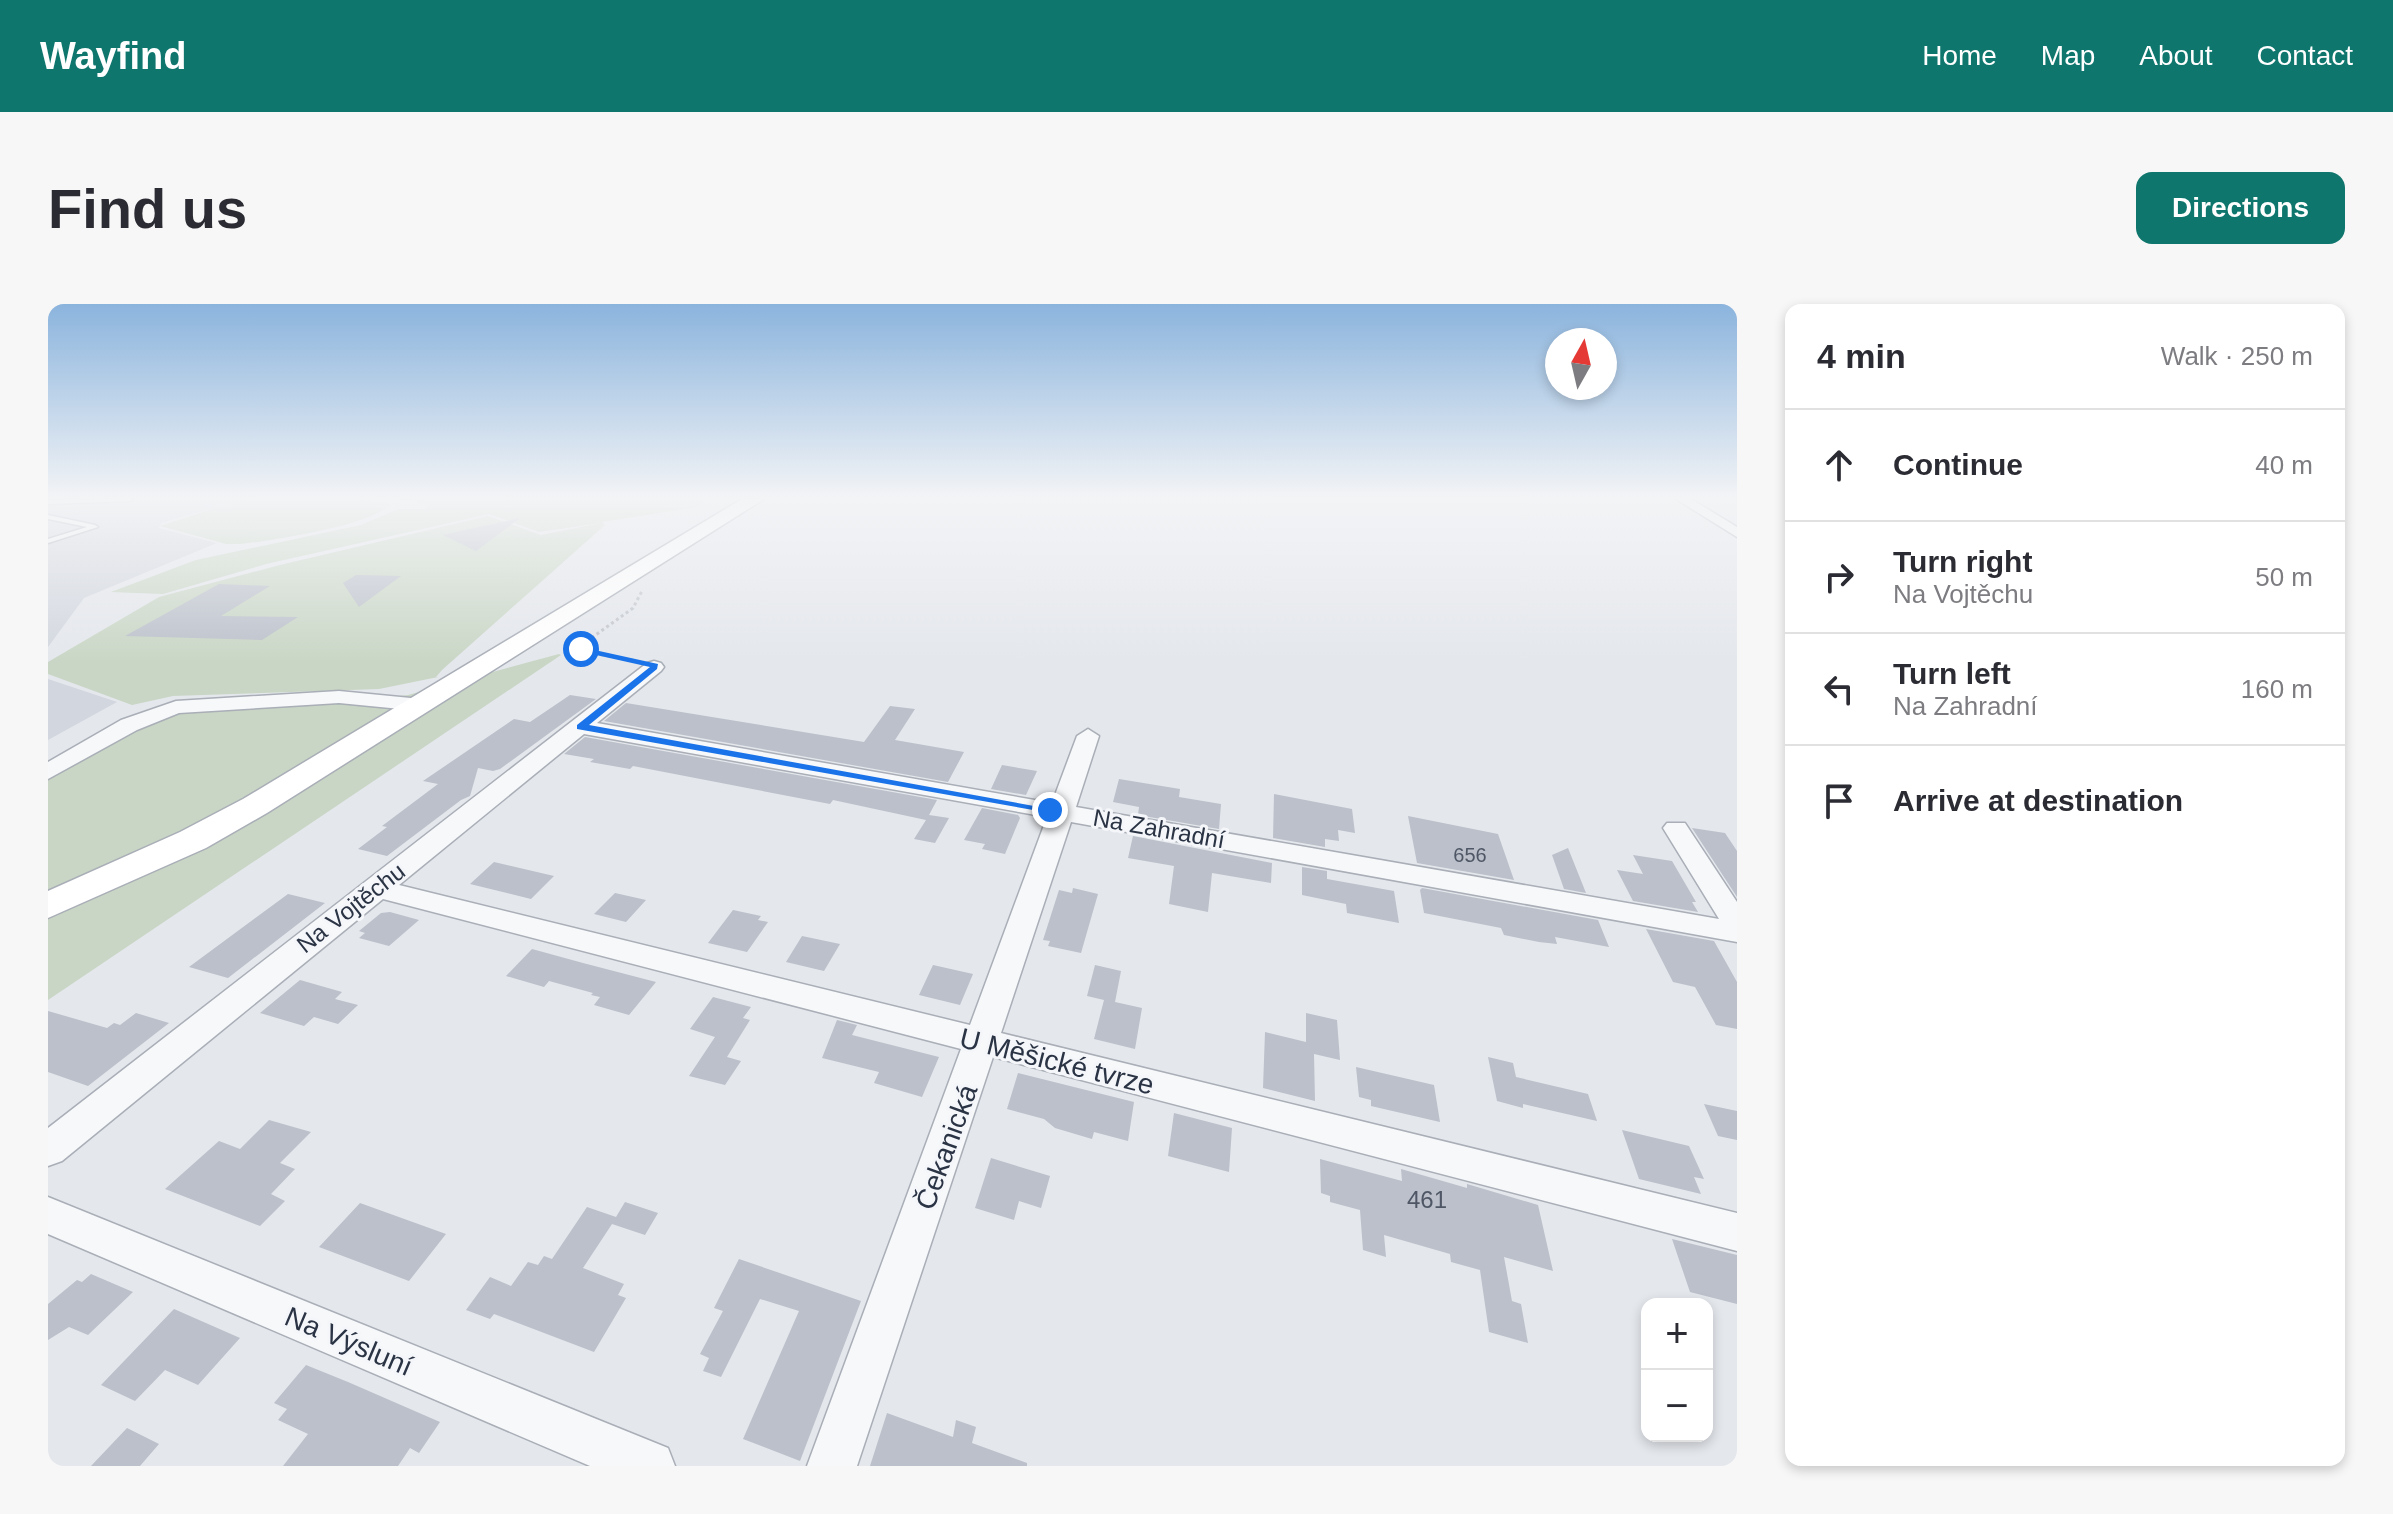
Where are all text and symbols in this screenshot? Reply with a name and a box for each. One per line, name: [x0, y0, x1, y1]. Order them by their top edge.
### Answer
text: Wayfind: [40, 35, 186, 77]
text: Home: [1922, 40, 1997, 71]
text: Map: [2041, 40, 2095, 71]
text: About: [2139, 40, 2213, 71]
text: Contact: [2257, 40, 2353, 71]
button: Directions: [2136, 172, 2345, 244]
text: Find us: [48, 177, 247, 240]
north arrow: [1545, 328, 1617, 400]
text: 4 min: [1817, 337, 1906, 375]
text: Walk · 250 m: [2161, 341, 2313, 371]
icon: ahead: [1817, 443, 1861, 487]
text: Continue: [1893, 448, 2023, 481]
text: 40 m: [2255, 450, 2313, 480]
text: Turn right: [1893, 545, 2032, 578]
icon: right: [1817, 555, 1861, 599]
text: 50 m: [2255, 562, 2313, 592]
text: Na Vojtěchu: [1893, 579, 2033, 609]
route start: [563, 631, 599, 667]
text: Turn left: [1893, 657, 2011, 690]
icon: left: [1817, 667, 1861, 711]
text: 160 m: [2241, 674, 2313, 704]
text: Na Zahradní: [1893, 691, 2038, 721]
icon: arrive: [1817, 779, 1861, 823]
text: Arrive at destination: [1893, 784, 2183, 817]
route end: [1032, 792, 1068, 828]
street label: Na Zahradní: [1091, 804, 1227, 853]
house number: 656: [1453, 844, 1487, 866]
street label: Na Vojtěchu: [291, 857, 410, 958]
street label: U Měšické tvrze: [957, 1022, 1157, 1101]
street label: Čekanická: [910, 1080, 984, 1214]
house number: 461: [1407, 1186, 1447, 1213]
map controls: [1641, 1298, 1713, 1442]
button: +: [1641, 1298, 1713, 1370]
street label: Na Výsluní: [280, 1301, 417, 1382]
button: −: [1641, 1370, 1713, 1442]

